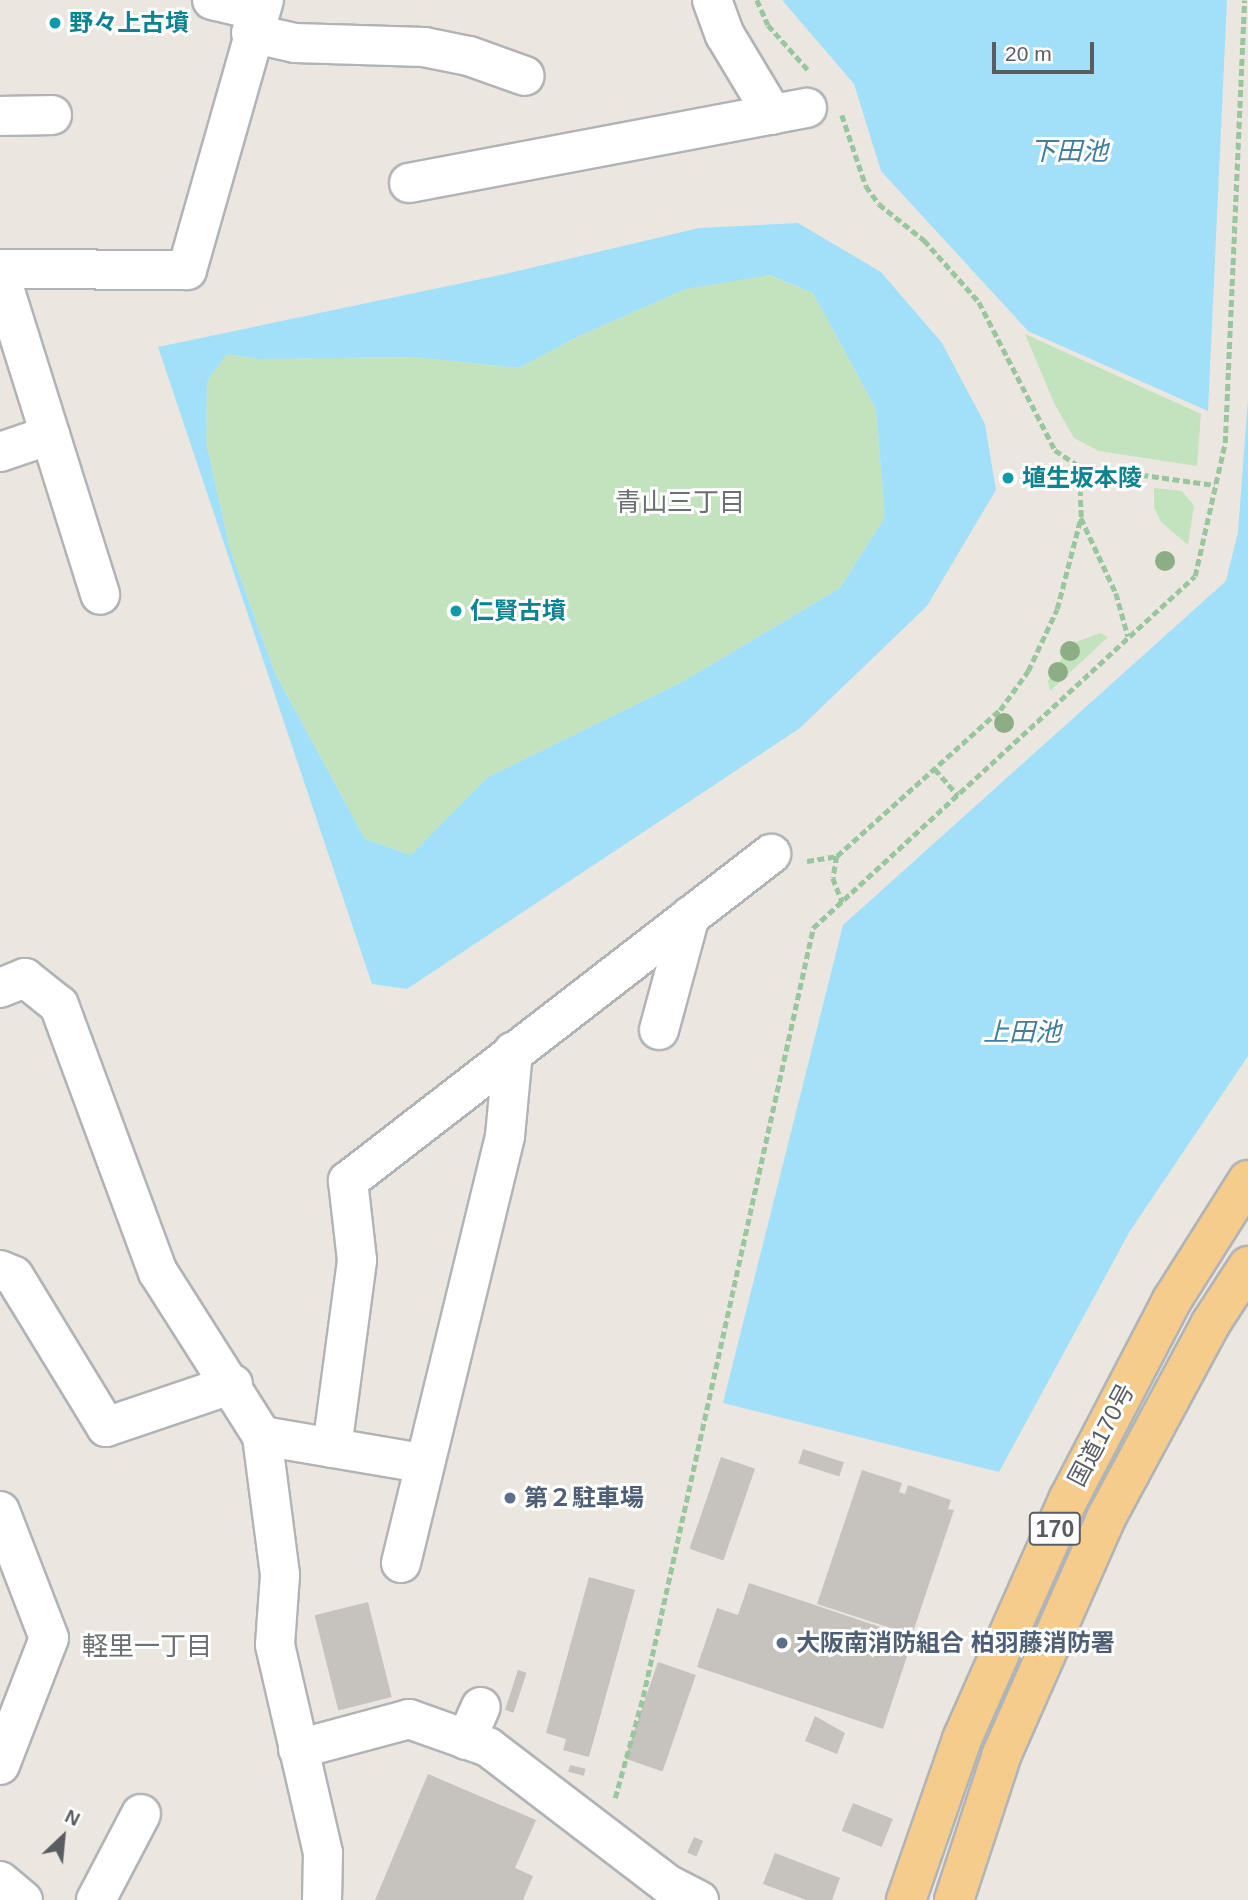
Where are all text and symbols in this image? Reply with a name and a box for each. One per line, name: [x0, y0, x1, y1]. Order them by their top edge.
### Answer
place label: 野々上古墳: [69, 9, 189, 37]
marker: 野々上古墳: [47, 15, 63, 31]
scale bar: [996, 28, 1098, 72]
text: 20 m: [1005, 42, 1052, 65]
water label: 下田池: [1030, 136, 1108, 168]
place label: 埴生坂本陵: [1022, 464, 1142, 492]
marker: 埴生坂本陵: [1000, 470, 1016, 486]
district label: 青山三丁目: [615, 487, 745, 519]
place label: 仁賢古墳: [470, 597, 566, 625]
marker: 仁賢古墳: [448, 603, 464, 619]
water label: 上田池: [983, 1017, 1061, 1049]
street label: 国道170号: [1062, 1379, 1140, 1491]
place label: 第２駐車場: [524, 1484, 644, 1512]
marker: 第２駐車場: [502, 1490, 518, 1506]
road number: 170: [1029, 1510, 1081, 1548]
place label: 大阪南消防組合 柏羽藤消防署: [796, 1629, 1115, 1657]
district label: 軽里一丁目: [82, 1631, 212, 1663]
marker: 大阪南消防組合 柏羽藤消防署: [774, 1635, 790, 1651]
north arrow: [28, 1802, 98, 1872]
text: N: [62, 1805, 83, 1830]

